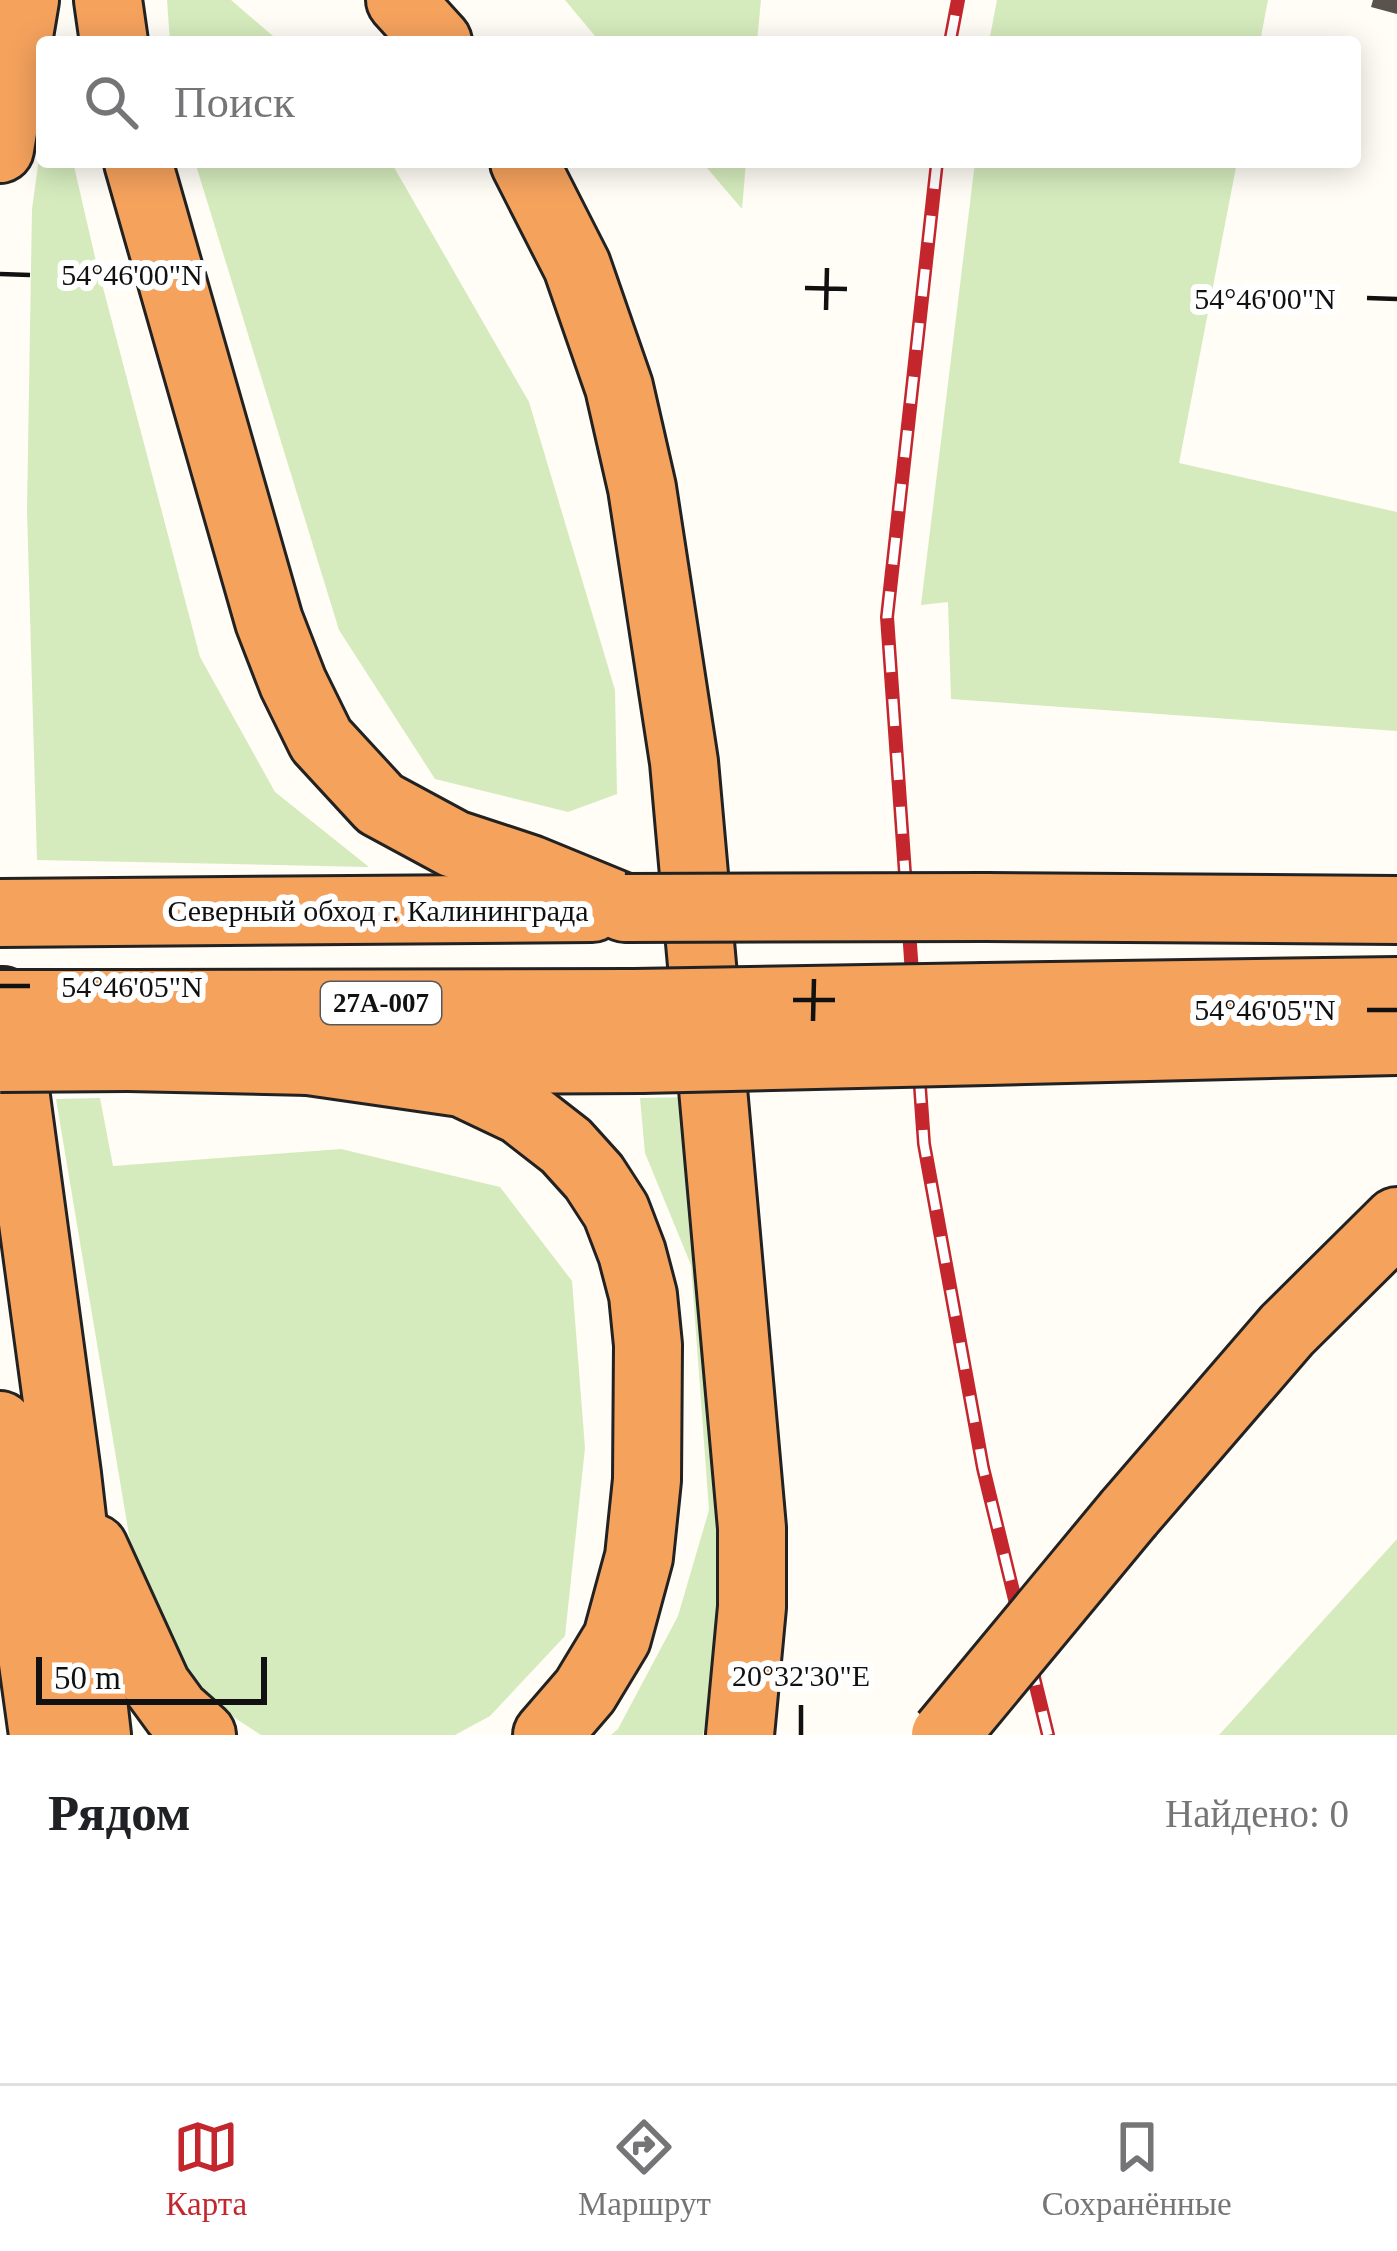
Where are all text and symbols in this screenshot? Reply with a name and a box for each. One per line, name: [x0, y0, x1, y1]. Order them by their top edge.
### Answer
search box: [36, 36, 1361, 168]
icon: search: [78, 69, 144, 135]
text: Поиск: [174, 77, 295, 127]
text: 54°46'00"N: [61, 258, 203, 291]
text: 54°46'00"N: [1194, 282, 1336, 315]
street label: Северный обход г. Калининграда: [167, 894, 589, 927]
text: 54°46'05"N: [61, 970, 203, 1003]
road number: 27А-007: [321, 982, 441, 1024]
text: 54°46'05"N: [1194, 993, 1336, 1026]
scale bar: [36, 1651, 267, 1704]
text: 20°32'30"E: [732, 1659, 870, 1692]
text: 50 m: [54, 1660, 121, 1696]
text: Рядом: [48, 1785, 191, 1841]
text: Найдено: 0: [1165, 1792, 1349, 1835]
tab: Карта: [165, 2114, 247, 2223]
tab: Маршрут: [578, 2114, 711, 2223]
tab: Сохранённые: [1042, 2114, 1232, 2223]

